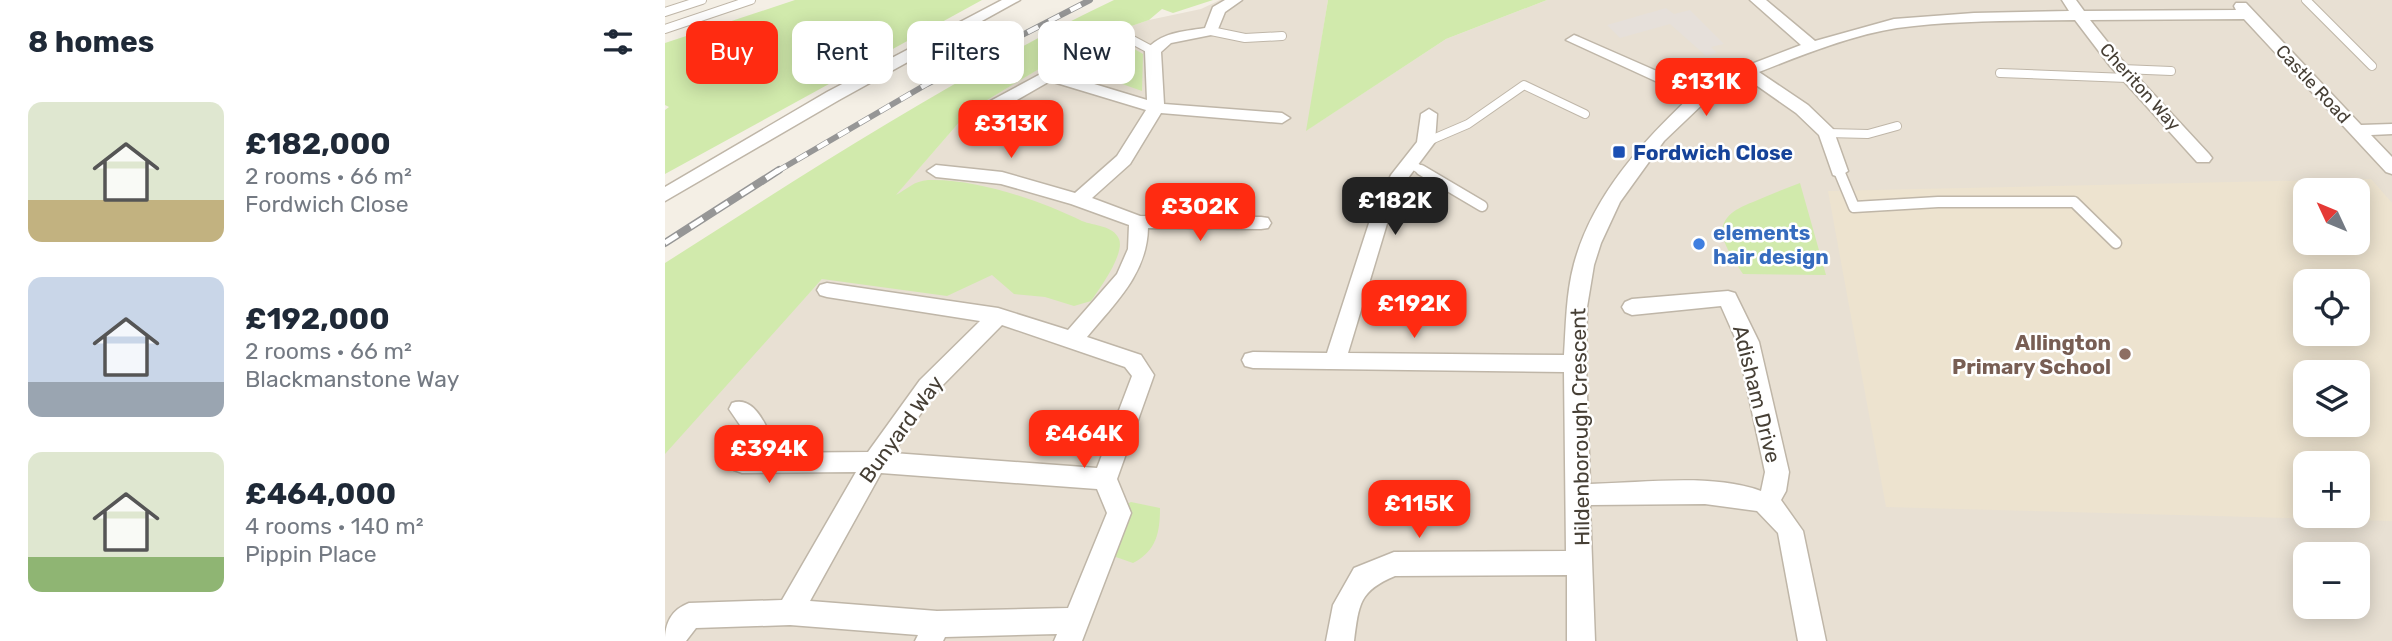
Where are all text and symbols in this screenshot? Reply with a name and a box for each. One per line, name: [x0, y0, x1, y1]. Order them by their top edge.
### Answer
chip: Buy: [686, 21, 778, 84]
chip: Rent: [792, 21, 893, 84]
chip: Filters: [907, 21, 1024, 84]
chip: New: [1038, 21, 1135, 84]
icon: filters: [599, 23, 637, 61]
text: 8 homes: [28, 24, 154, 60]
street label: Cheriton Way: [2095, 39, 2185, 135]
street label: Castle Road: [2271, 40, 2355, 128]
pin: £131K: [1657, 58, 1755, 118]
text: £131K: [1671, 67, 1741, 95]
pin: £313K: [962, 100, 1060, 160]
text: £313K: [974, 109, 1048, 137]
text: £182,000: [245, 126, 391, 162]
icon: home: [84, 130, 168, 214]
place label: Fordwich Close: [1633, 140, 1793, 165]
marker: Fordwich Close: [1611, 144, 1627, 160]
text: 2 rooms · 66 m²: [245, 162, 412, 190]
pin: £182K: [1346, 177, 1444, 237]
north arrow: [2293, 178, 2369, 256]
map controls: [2293, 178, 2370, 619]
pin: £302K: [1151, 184, 1249, 243]
text: £182K: [1358, 186, 1432, 214]
text: Fordwich Close: [245, 190, 409, 218]
text: £302K: [1161, 192, 1239, 220]
place label: elements hair design: [1713, 220, 1829, 269]
marker: elements hair design: [1691, 236, 1707, 252]
button: locate: [2293, 269, 2370, 346]
pin: £192K: [1365, 280, 1463, 340]
text: £192K: [1378, 289, 1450, 317]
text: £192,000: [245, 301, 390, 337]
icon: home: [84, 305, 168, 389]
street label: Hildenborough Crescent: [1565, 308, 1595, 546]
street label: Adisham Drive: [1728, 323, 1786, 465]
place label: Allington Primary School: [1952, 330, 2111, 379]
text: 2 rooms · 66 m²: [245, 337, 412, 365]
marker: Allington Primary School: [2117, 346, 2133, 362]
button: layers: [2293, 360, 2370, 437]
text: Blackmanstone Way: [245, 365, 459, 393]
street label: Bunyard Way: [854, 370, 948, 487]
pin: £464K: [1035, 410, 1133, 470]
text: £464K: [1045, 419, 1123, 447]
pin: £394K: [720, 426, 818, 485]
text: £394K: [730, 434, 808, 462]
button: +: [2293, 451, 2370, 528]
text: £464,000: [245, 476, 396, 512]
icon: home: [84, 480, 168, 564]
pin: £115K: [1370, 480, 1468, 540]
text: £115K: [1384, 489, 1454, 517]
text: 4 rooms · 140 m²: [245, 512, 424, 540]
text: Pippin Place: [245, 540, 377, 568]
button: −: [2293, 542, 2370, 619]

